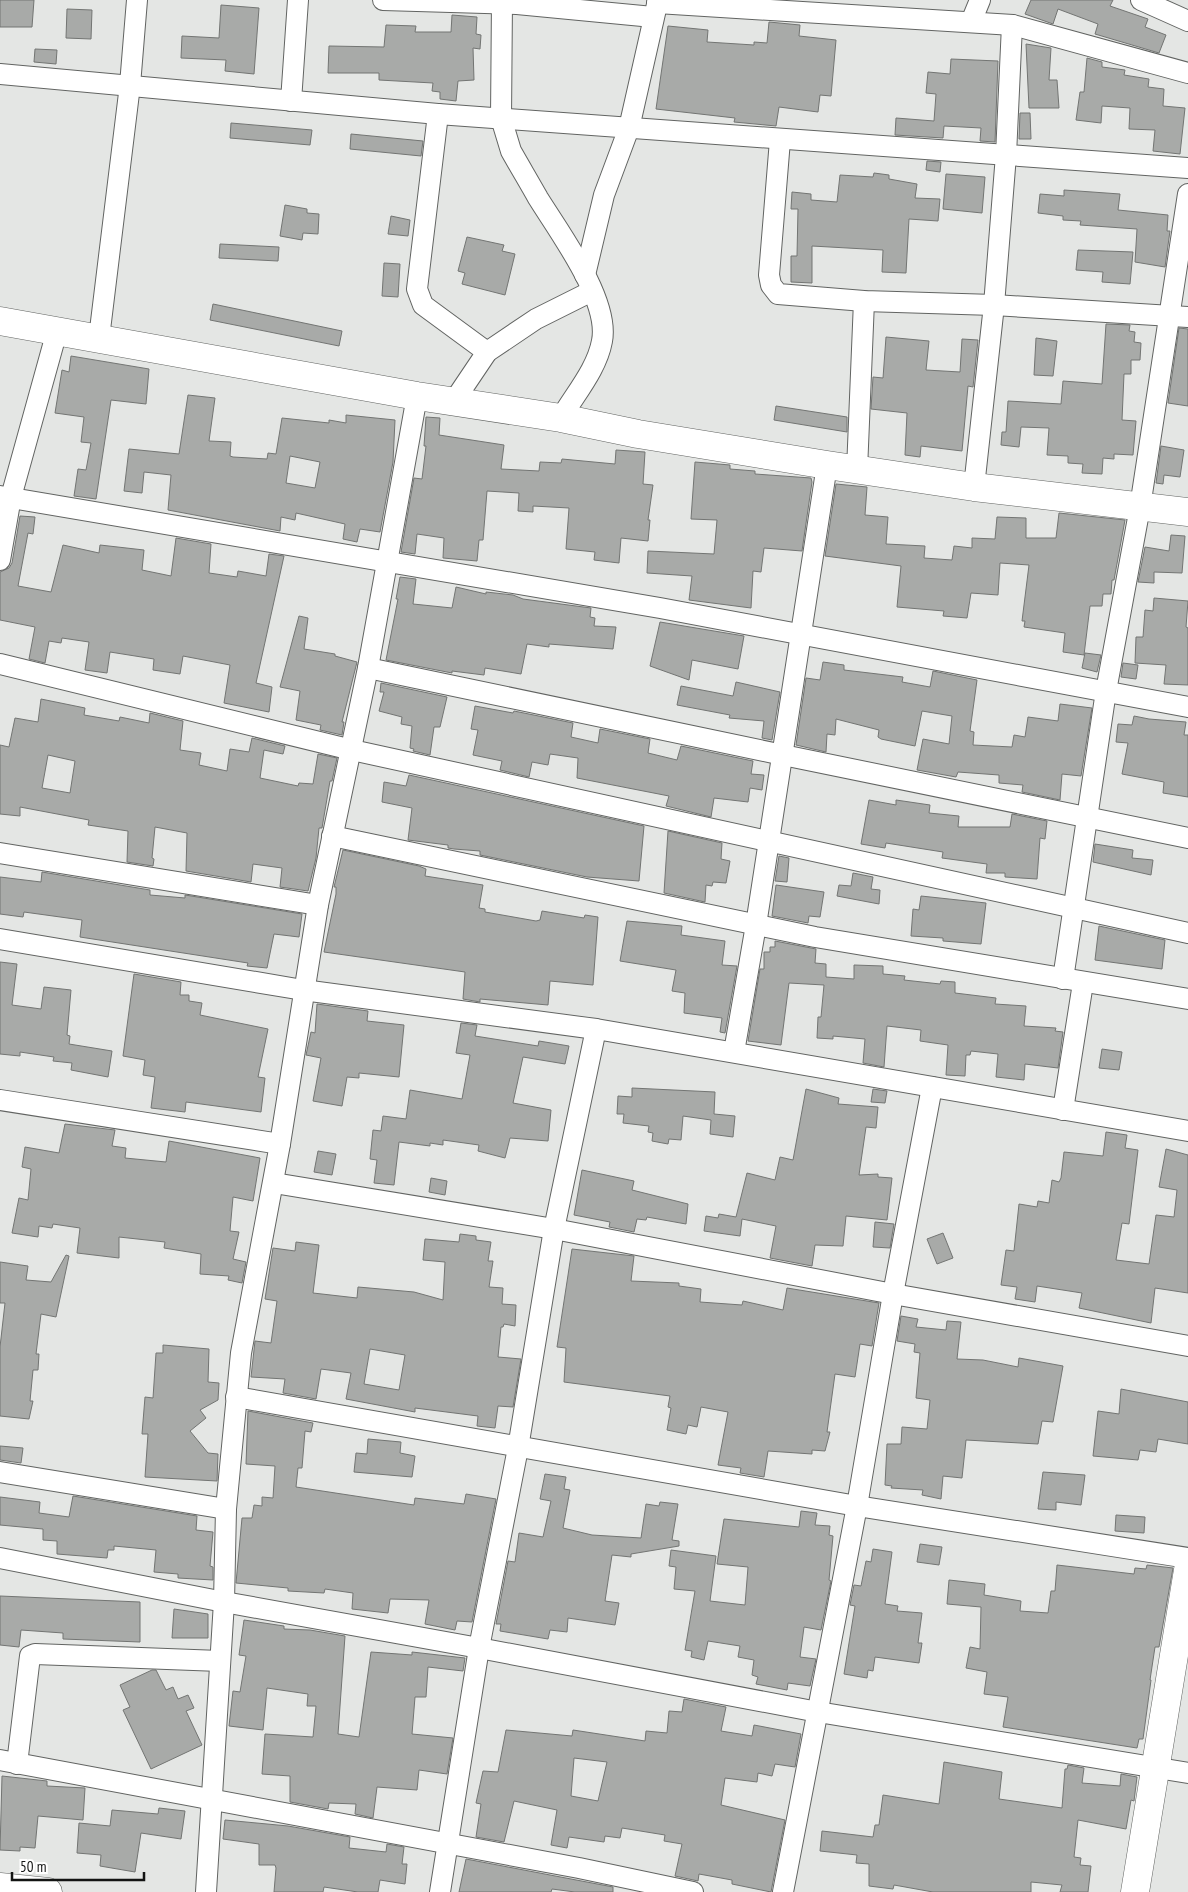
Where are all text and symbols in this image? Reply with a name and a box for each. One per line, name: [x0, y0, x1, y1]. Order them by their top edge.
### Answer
scale bar: [12, 1850, 145, 1882]
text: 50 m: [20, 1857, 46, 1876]

